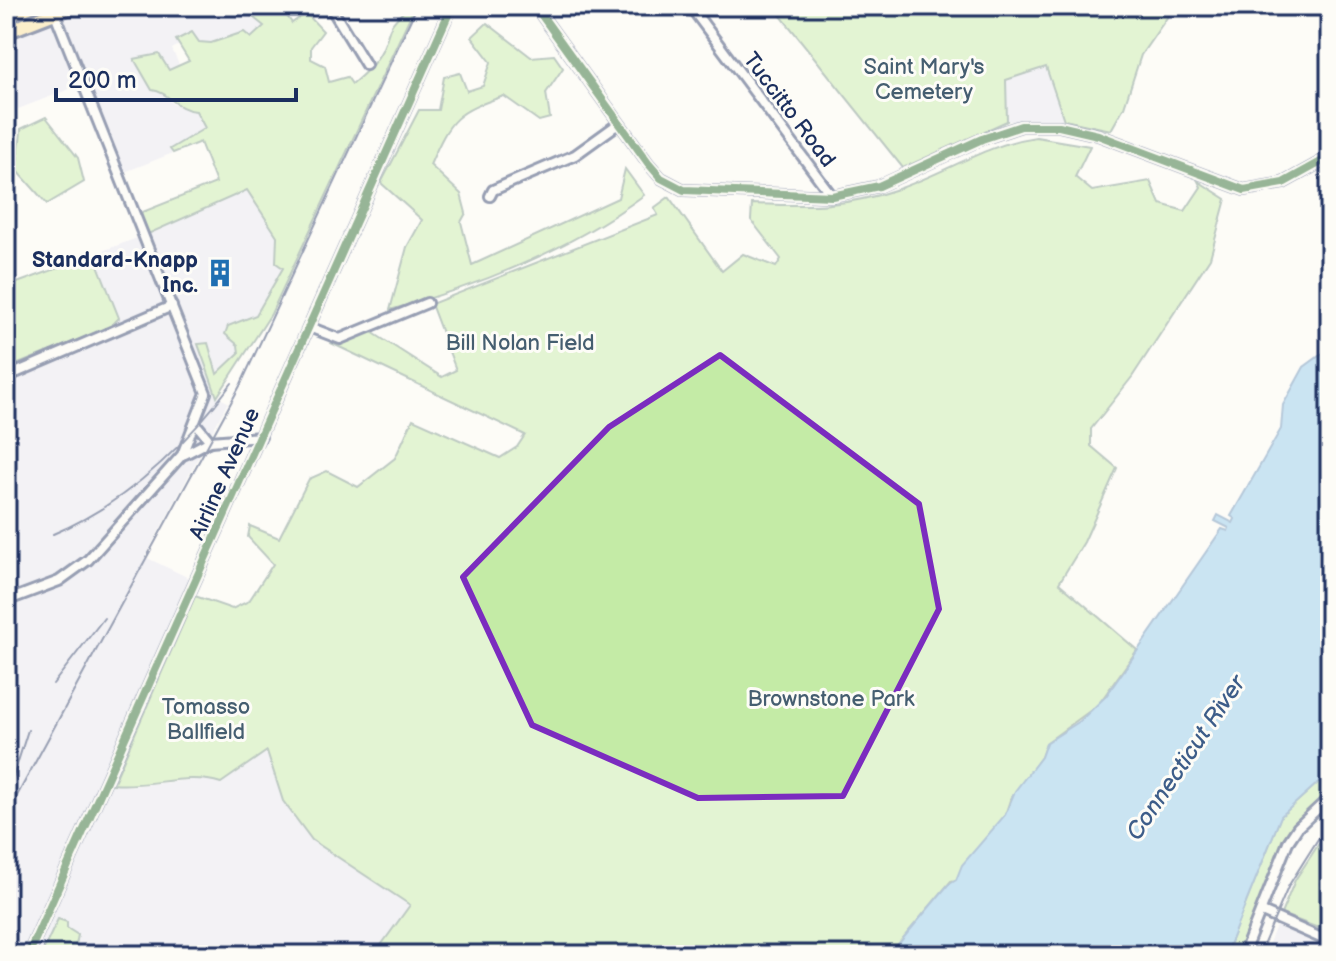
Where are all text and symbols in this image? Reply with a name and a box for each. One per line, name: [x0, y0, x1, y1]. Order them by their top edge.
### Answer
street label: Tuccitto Road: [737, 47, 841, 173]
scale bar: [56, 52, 296, 102]
park label: Saint Mary's Cemetery: [864, 54, 984, 106]
text: 200 m: [68, 66, 137, 95]
place label: Standard-Knapp Inc.: [32, 247, 198, 299]
building icon: Standard-Knapp Inc.: [205, 258, 235, 288]
park label: Bill Nolan Field: [445, 330, 595, 357]
street label: Airline Avenue: [184, 404, 266, 544]
water label: Connecticut River: [1120, 668, 1253, 846]
park label: Brownstone Park: [747, 686, 915, 713]
park label: Tomasso Ballfield: [162, 694, 250, 746]

